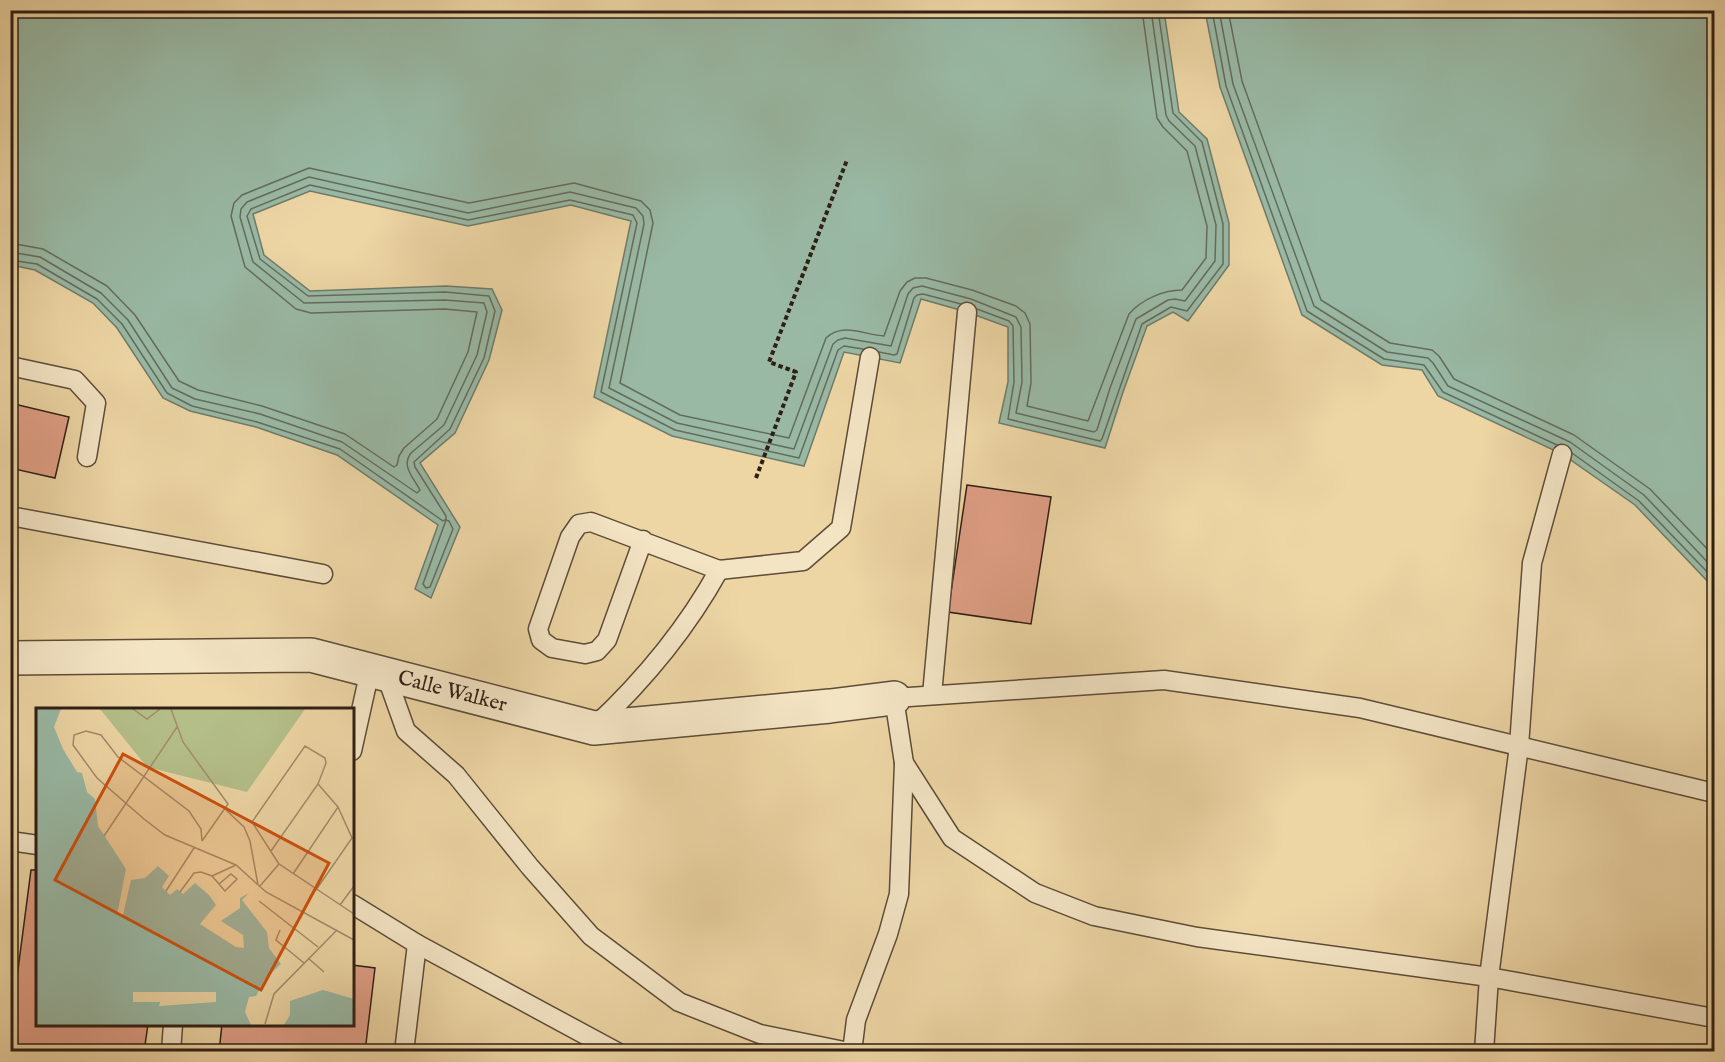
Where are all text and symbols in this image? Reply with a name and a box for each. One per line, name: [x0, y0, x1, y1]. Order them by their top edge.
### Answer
street label: Calle Walker: [395, 664, 510, 719]
inset map: [36, 708, 354, 1026]

